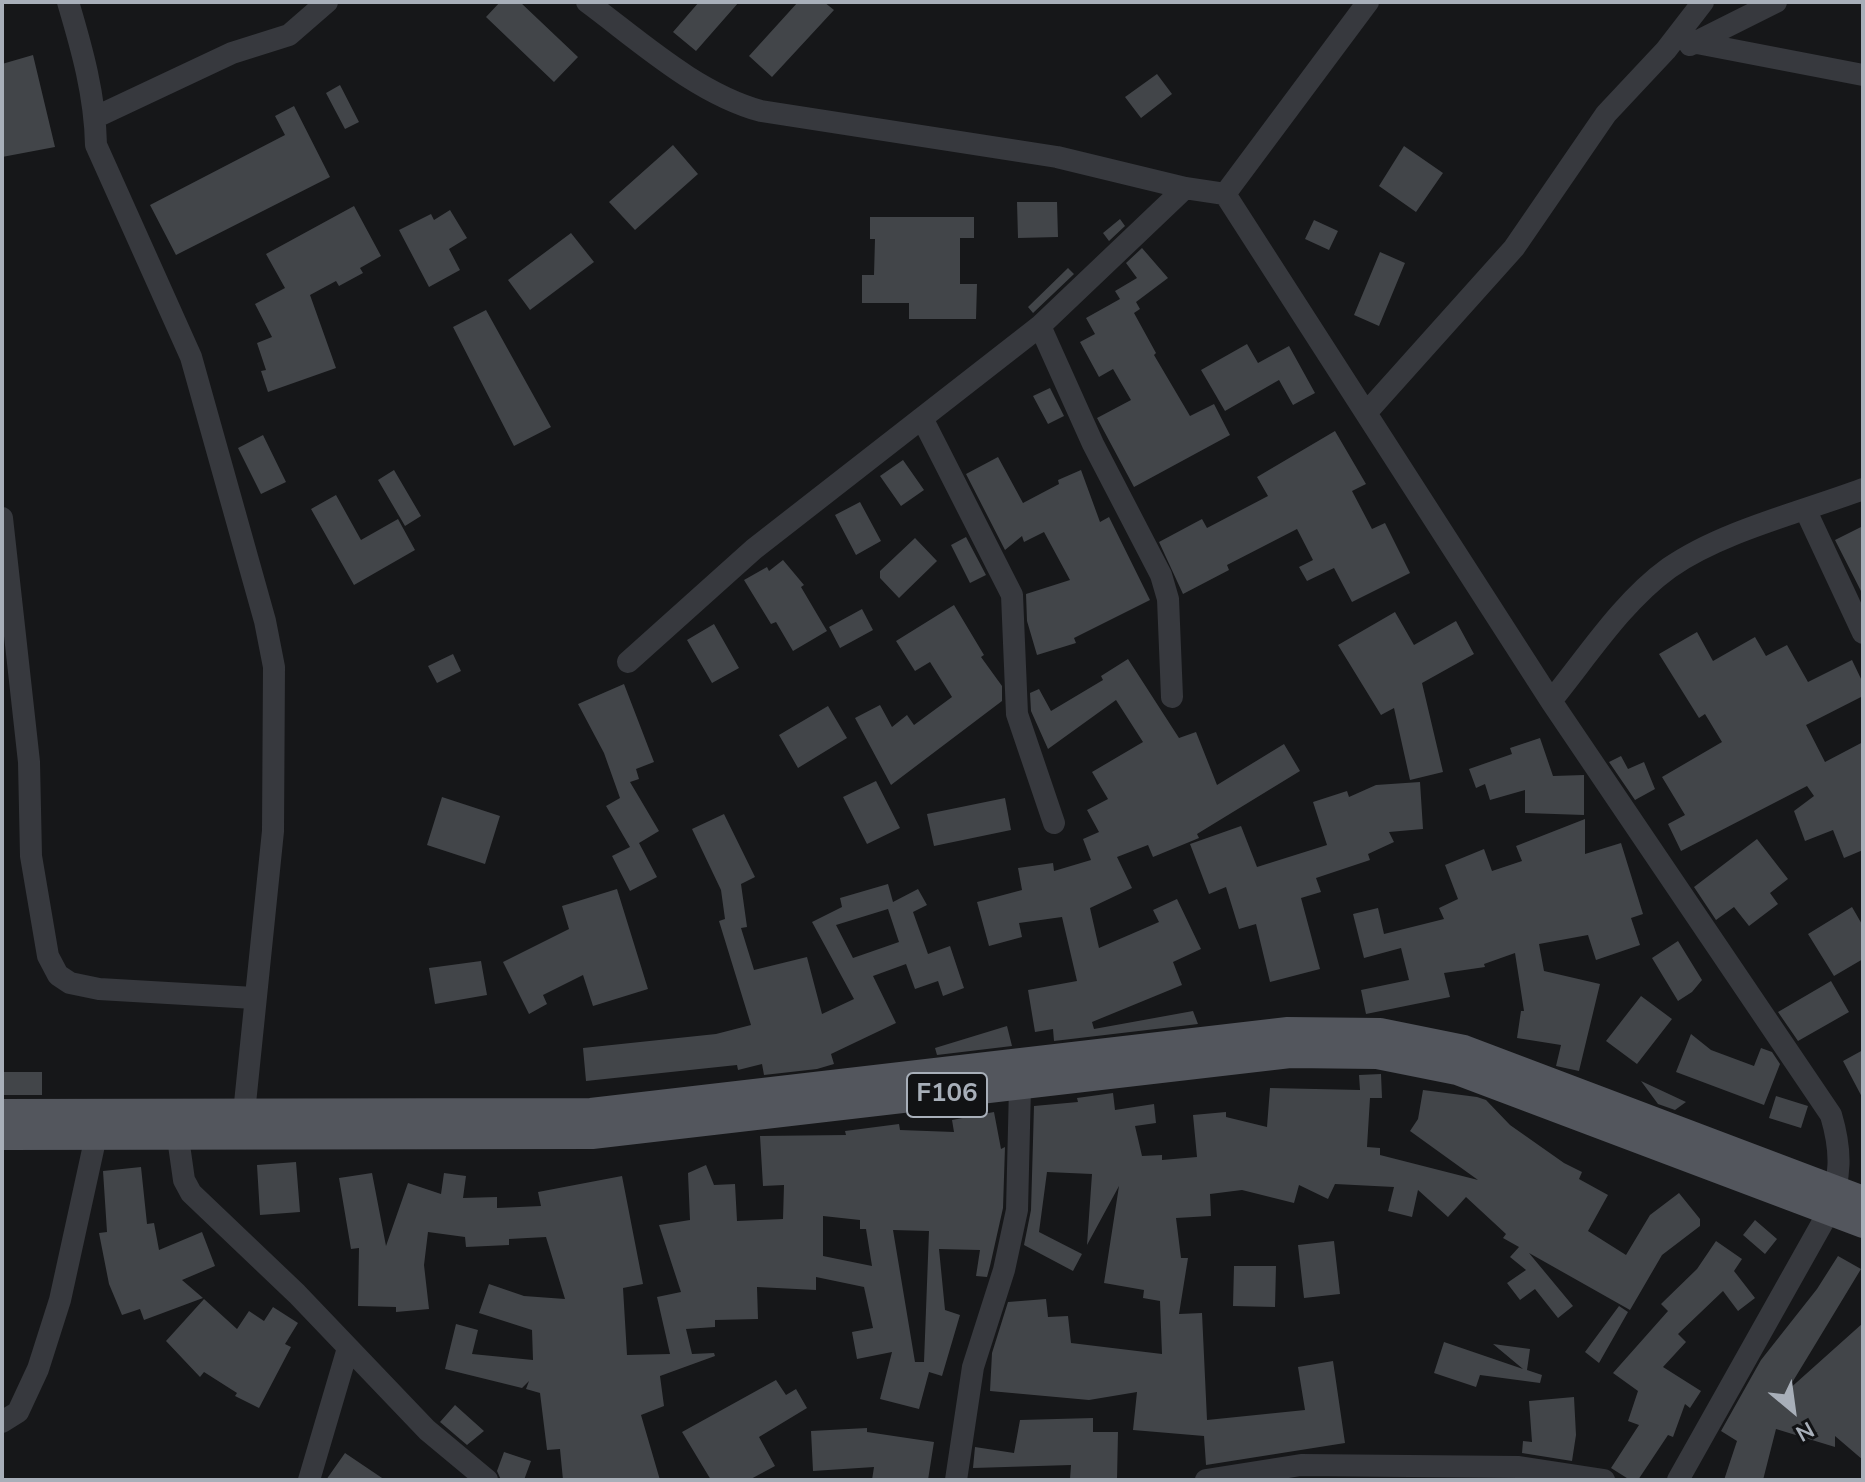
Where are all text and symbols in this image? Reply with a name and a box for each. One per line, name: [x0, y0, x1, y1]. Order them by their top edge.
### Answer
road number: F106: [907, 1073, 987, 1117]
north arrow: [1753, 1370, 1833, 1450]
text: N: [1790, 1414, 1819, 1448]

